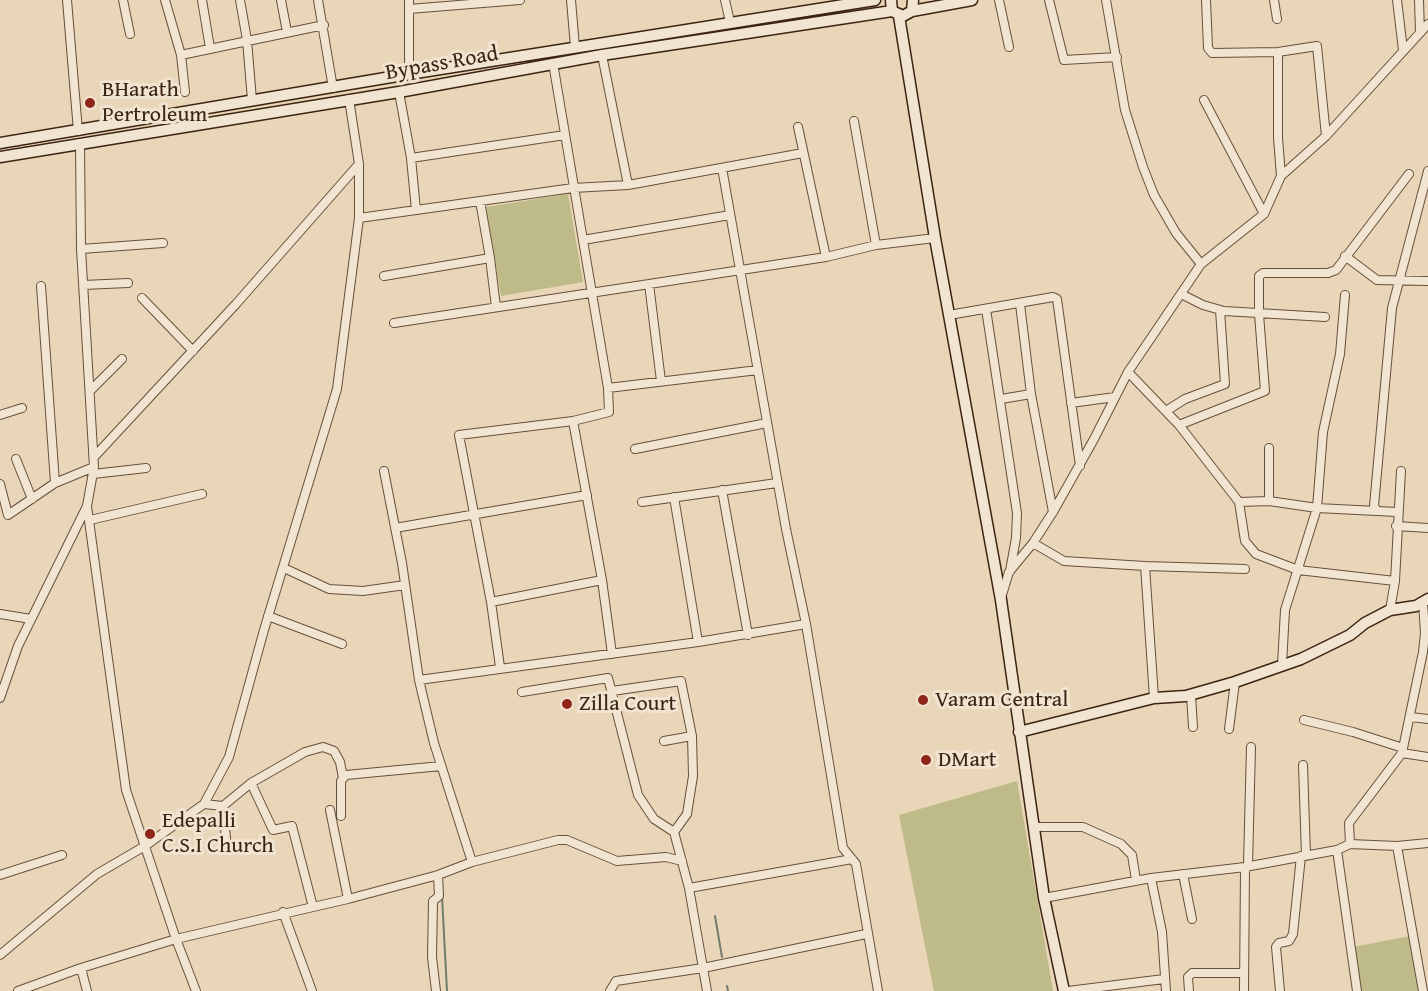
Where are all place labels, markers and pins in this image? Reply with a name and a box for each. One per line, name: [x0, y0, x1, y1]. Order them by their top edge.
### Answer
place label: BHarath Pertroleum: [102, 77, 207, 128]
marker: BHarath Pertroleum: [83, 96, 97, 110]
place label: Varam Central: [935, 687, 1068, 713]
place label: Zilla Court: [579, 691, 676, 717]
marker: Varam Central: [916, 693, 930, 707]
marker: Zilla Court: [560, 697, 574, 711]
place label: DMart: [938, 747, 997, 773]
marker: DMart: [919, 753, 933, 767]
place label: Edepalli C.S.I Church: [162, 808, 274, 860]
marker: Edepalli C.S.I Church: [143, 827, 157, 841]

